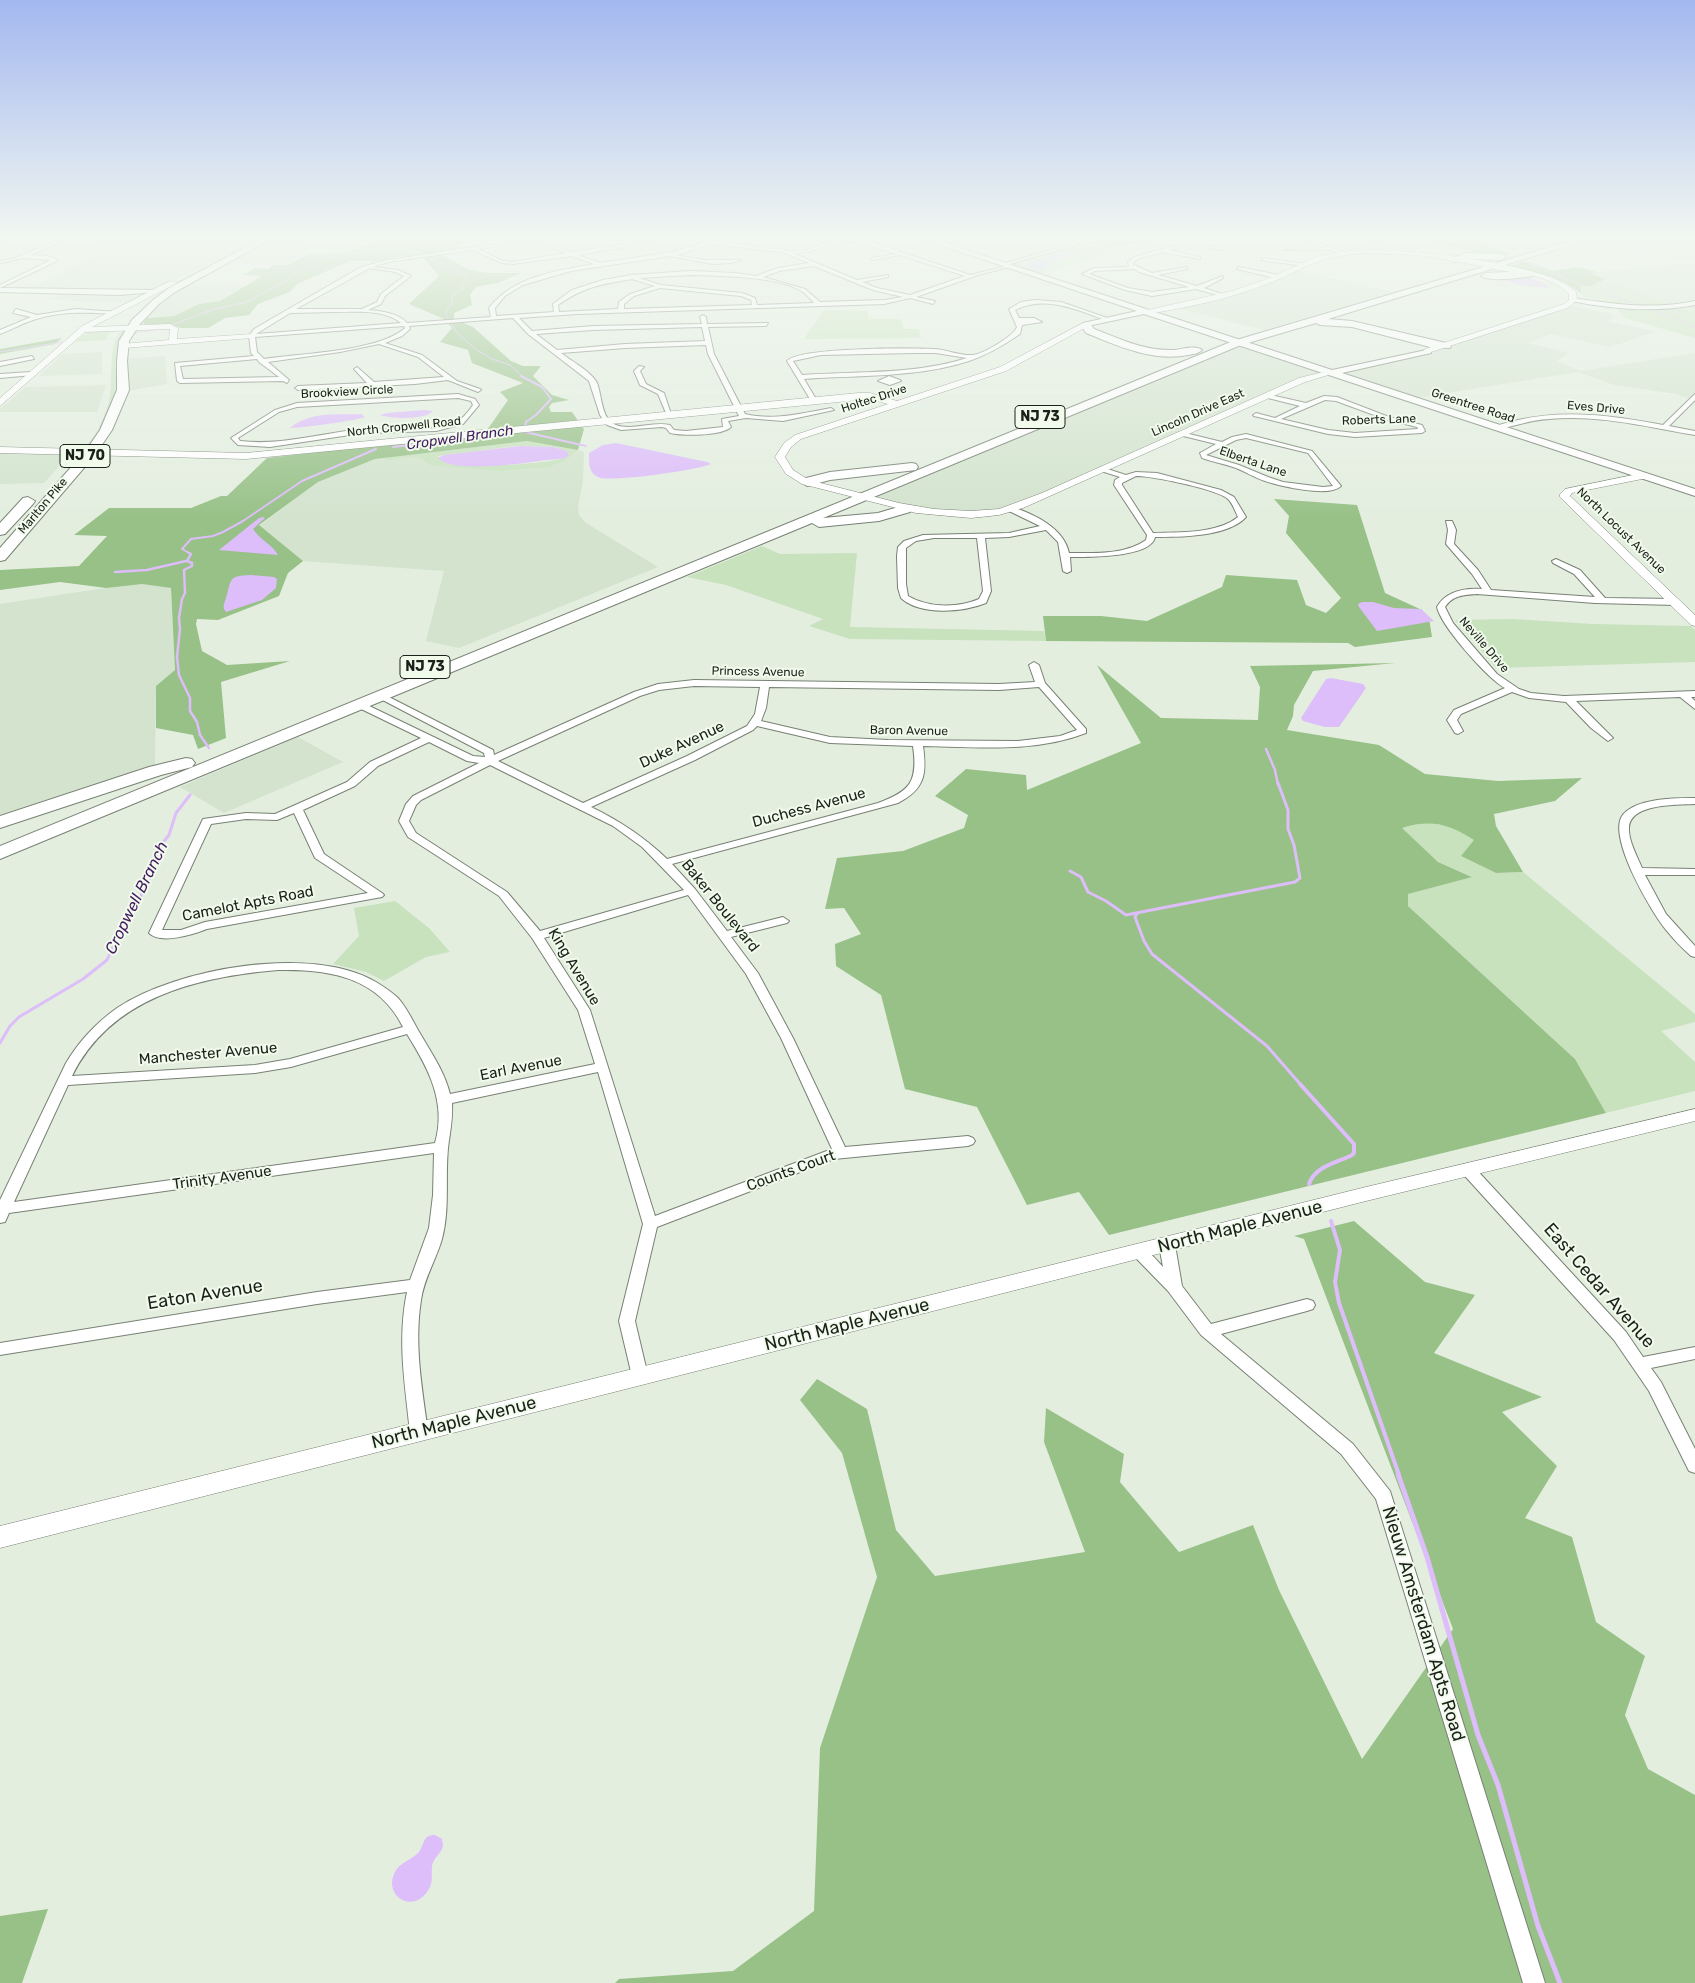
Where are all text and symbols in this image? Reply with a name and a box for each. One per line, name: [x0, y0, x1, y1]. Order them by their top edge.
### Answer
street label: Brookview Circle: [300, 382, 394, 402]
street label: Holtec Drive: [839, 382, 909, 416]
street label: Lincoln Drive East: [1149, 386, 1247, 440]
street label: Greentree Road: [1429, 386, 1517, 426]
street label: Eves Drive: [1566, 398, 1626, 418]
road number: NJ 73: [1015, 406, 1065, 428]
street label: Roberts Lane: [1342, 412, 1416, 428]
street label: North Cropwell Road: [346, 414, 462, 440]
water label: Cropwell Branch: [406, 422, 514, 454]
road number: NJ 70: [60, 444, 110, 468]
street label: Elberta Lane: [1217, 444, 1289, 480]
street label: Marlton Pike: [15, 475, 71, 537]
street label: North Locust Avenue: [1574, 485, 1668, 577]
street label: Neville Drive: [1456, 614, 1512, 676]
road number: NJ 73: [400, 656, 450, 679]
street label: Princess Avenue: [711, 664, 805, 680]
street label: Duke Avenue: [637, 718, 727, 772]
street label: Baron Avenue: [870, 723, 948, 739]
street label: Duchess Avenue: [750, 784, 868, 832]
water label: Cropwell Branch: [101, 839, 173, 957]
street label: Baker Boulevard: [677, 856, 763, 956]
street label: Camelot Apts Road: [181, 882, 315, 926]
street label: King Avenue: [544, 925, 604, 1009]
street label: Manchester Avenue: [138, 1039, 278, 1069]
street label: Earl Avenue: [479, 1051, 563, 1085]
street label: Counts Court: [744, 1147, 838, 1195]
street label: Trinity Avenue: [171, 1162, 273, 1194]
street label: North Maple Avenue: [1155, 1196, 1325, 1258]
street label: East Cedar Avenue: [1539, 1219, 1659, 1353]
street label: Eaton Avenue: [146, 1275, 264, 1315]
street label: North Maple Avenue: [762, 1294, 932, 1356]
street label: North Maple Avenue: [369, 1392, 539, 1454]
street label: Nieuw Amsterdam Apts Road: [1377, 1504, 1469, 1744]

